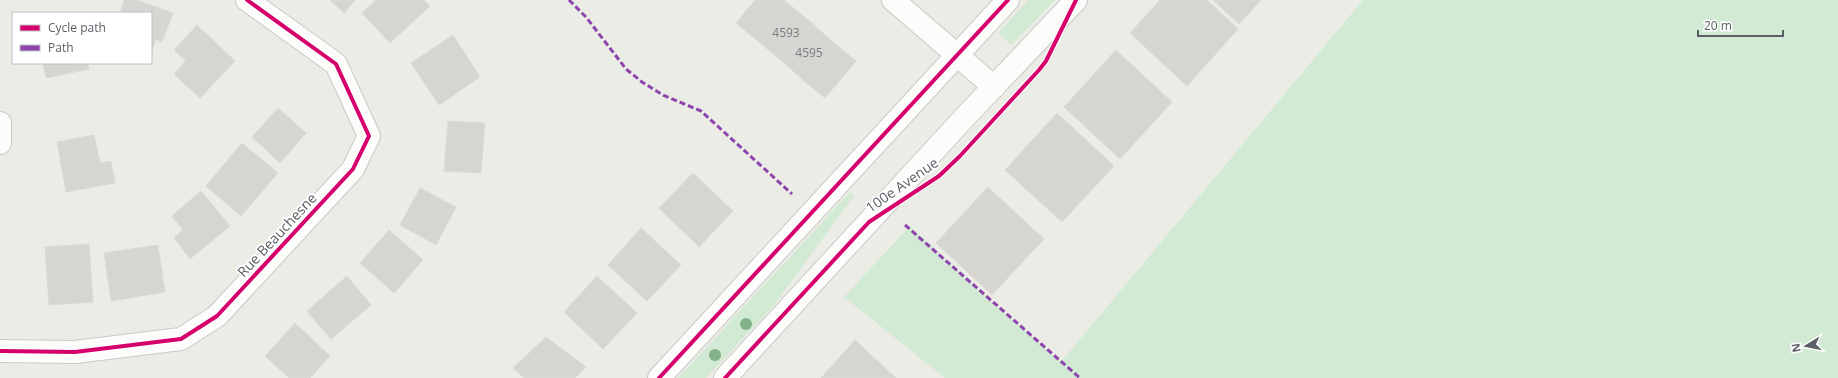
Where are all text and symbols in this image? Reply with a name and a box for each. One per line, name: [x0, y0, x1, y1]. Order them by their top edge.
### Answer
legend: [12, 12, 152, 64]
scale bar: [1698, 12, 1783, 38]
text: 20 m: [1704, 17, 1732, 34]
text: Cycle path: [48, 19, 106, 36]
house number: 4593: [772, 24, 800, 41]
text: Path: [48, 39, 74, 56]
house number: 4595: [795, 44, 823, 61]
street label: 100e Avenue: [862, 153, 942, 217]
street label: Rue Beauchesne: [233, 188, 321, 281]
north arrow: [1786, 326, 1826, 366]
text: N: [1787, 342, 1804, 354]

